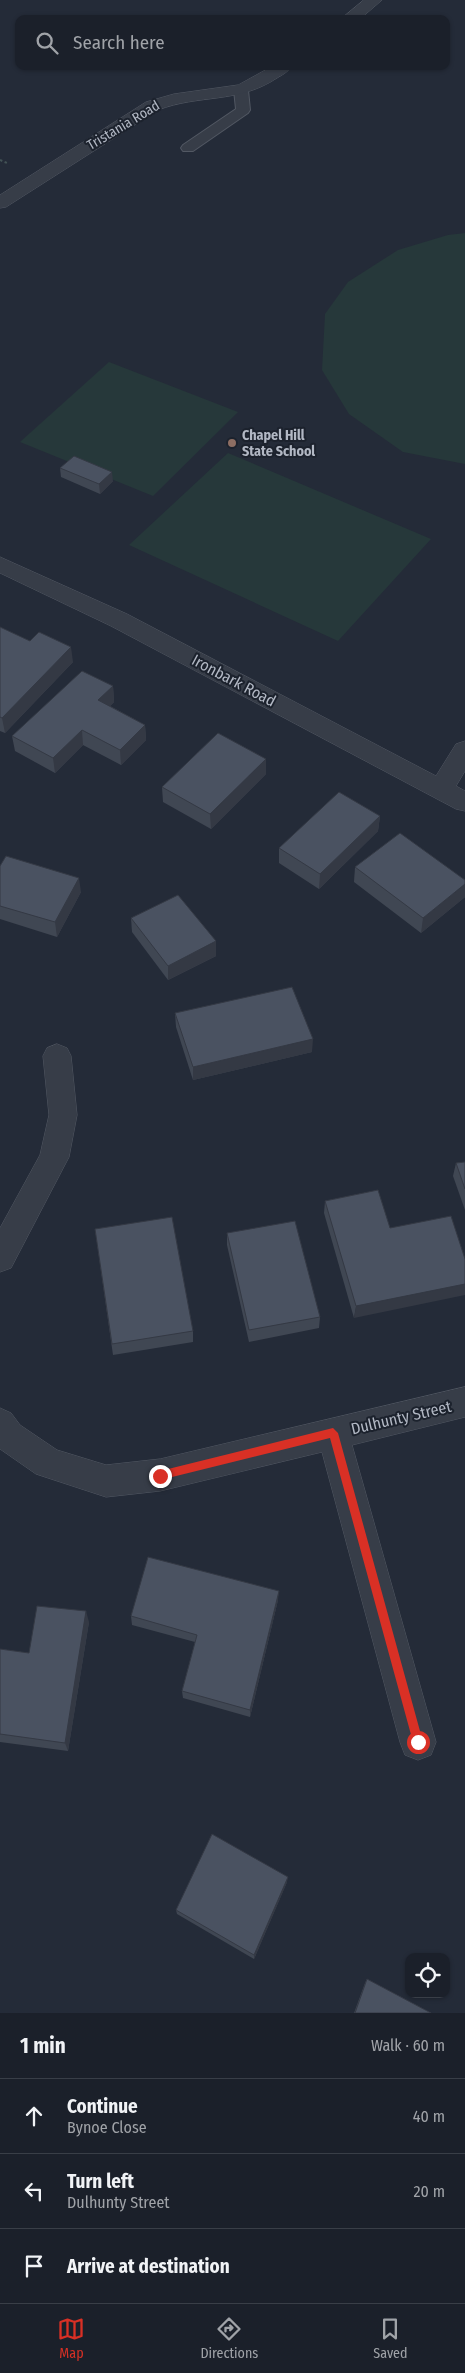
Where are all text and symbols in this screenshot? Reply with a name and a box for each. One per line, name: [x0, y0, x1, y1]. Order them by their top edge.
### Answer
search box: [15, 15, 450, 70]
icon: search: [33, 29, 61, 57]
text: Search here: [73, 31, 165, 54]
street label: Tristania Road: [84, 97, 163, 154]
place label: Chapel Hill State School: [242, 427, 315, 460]
marker: Chapel Hill State School: [226, 437, 238, 449]
street label: Ironbark Road: [189, 650, 279, 711]
street label: Dulhunty Street: [349, 1397, 454, 1438]
route end: [149, 1465, 172, 1488]
route start: [407, 1731, 430, 1754]
map controls: [405, 1953, 450, 1998]
button: locate: [405, 1953, 450, 1998]
text: 1 min: [20, 2033, 66, 2059]
text: Walk · 60 m: [371, 2036, 445, 2055]
text: Continue: [67, 2095, 138, 2118]
icon: ahead: [20, 2102, 48, 2130]
text: 40 m: [413, 2107, 445, 2126]
text: Bynoe Close: [67, 2118, 147, 2137]
text: Turn left: [67, 2170, 134, 2193]
icon: left: [20, 2177, 48, 2205]
text: 20 m: [414, 2182, 445, 2201]
text: Dulhunty Street: [67, 2193, 170, 2212]
icon: arrive: [20, 2252, 48, 2280]
text: Arrive at destination: [67, 2255, 230, 2278]
tab: Map: [57, 2315, 85, 2362]
tab: Directions: [200, 2315, 258, 2362]
tab: Saved: [373, 2315, 408, 2362]

